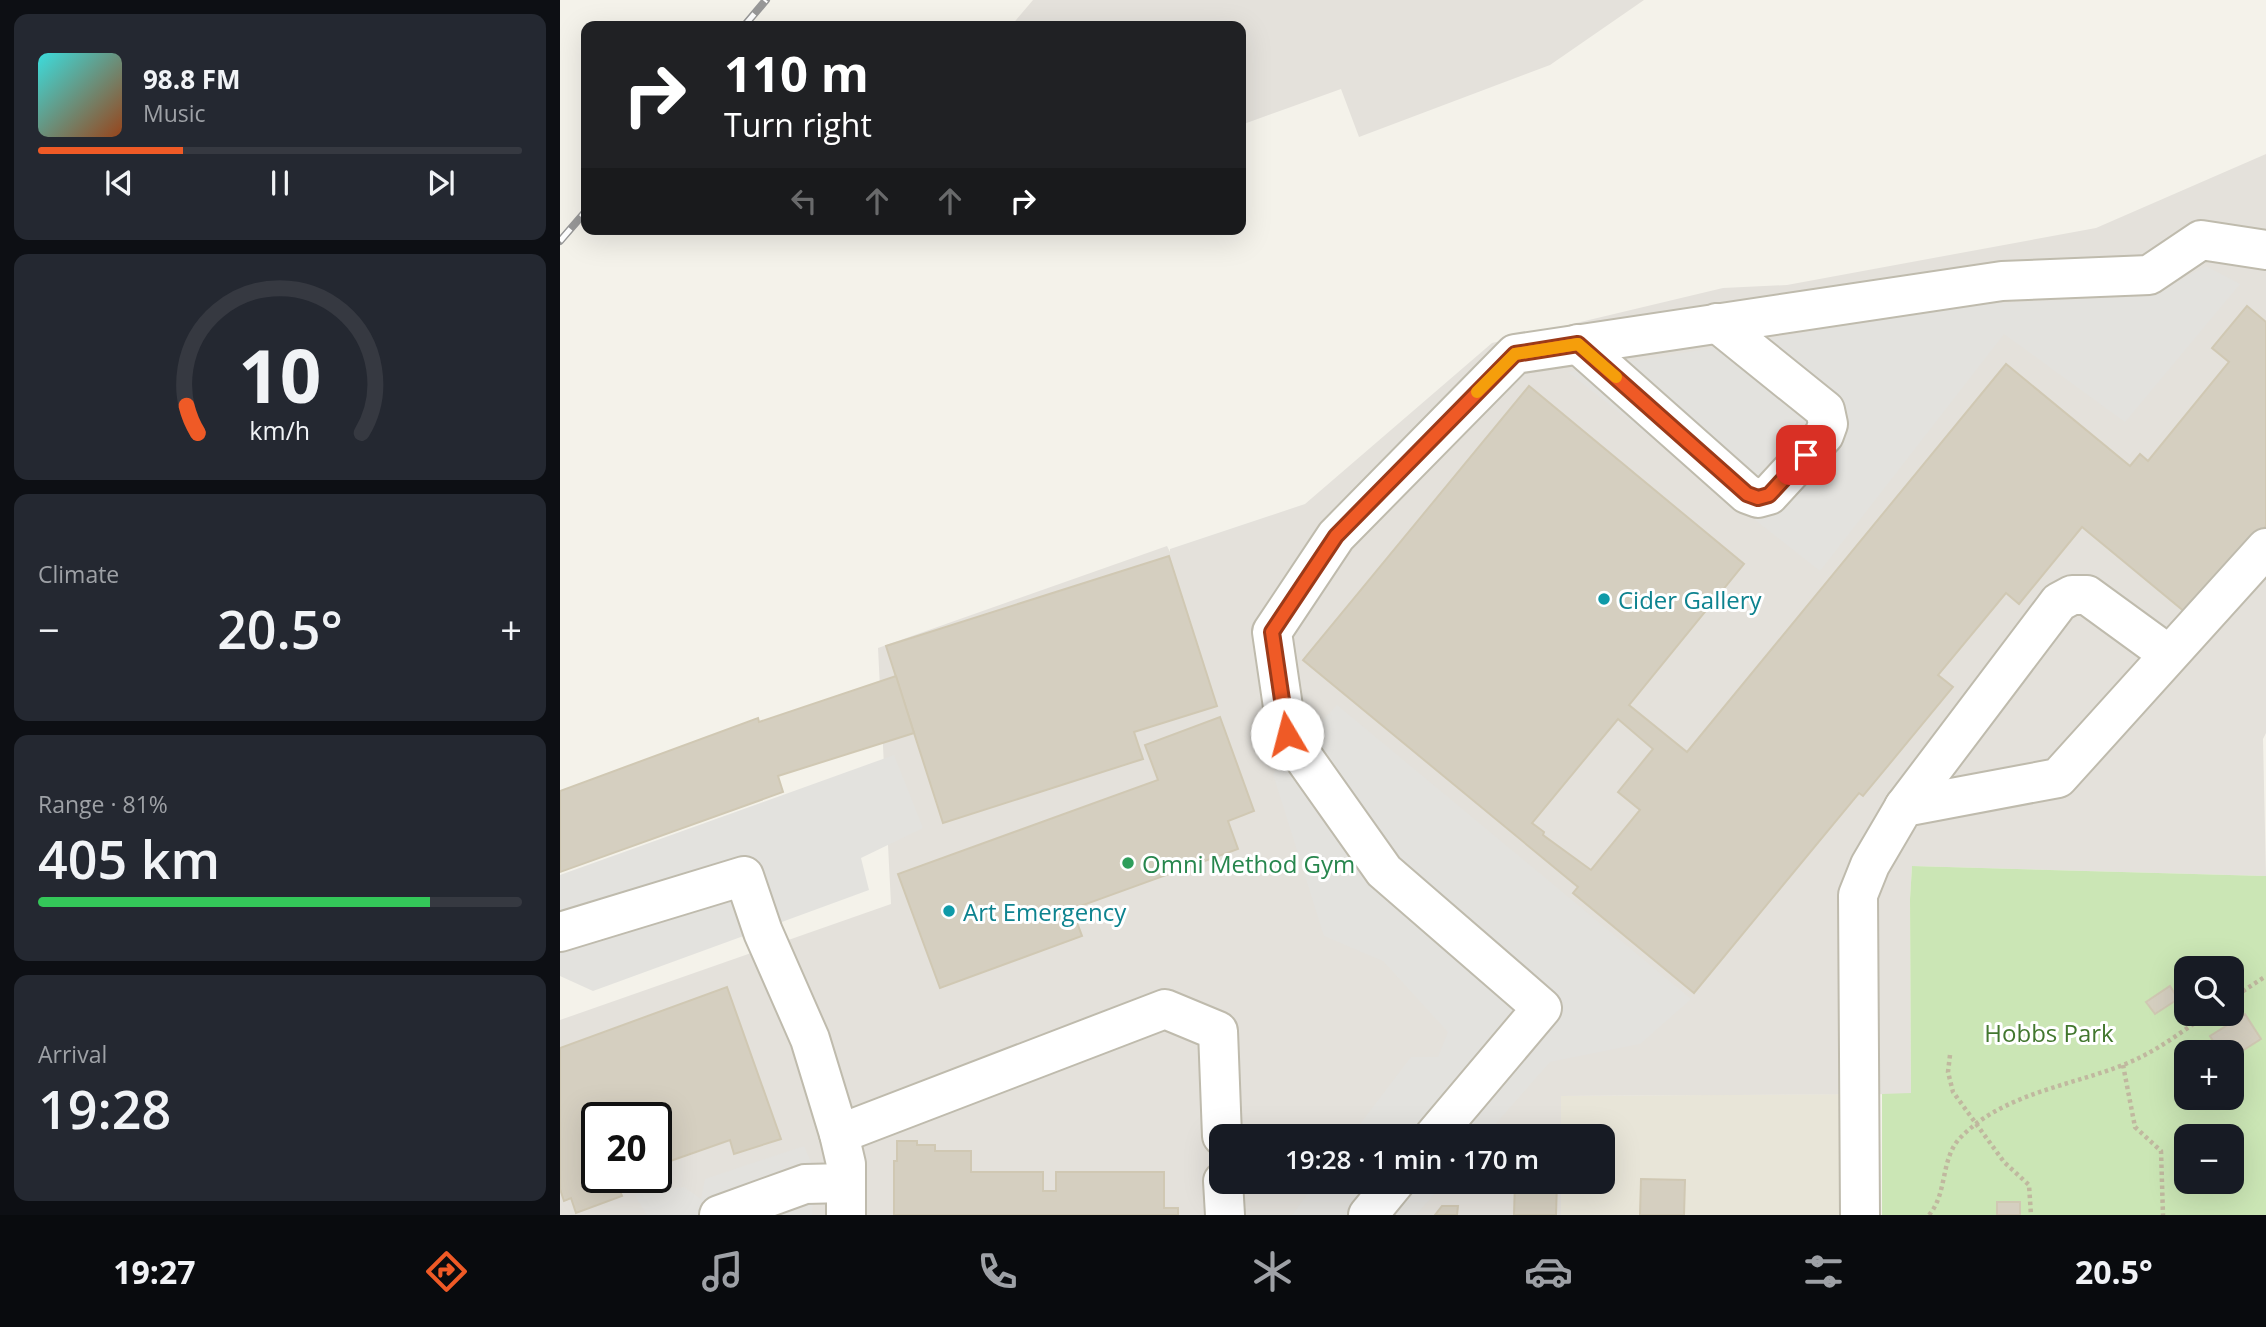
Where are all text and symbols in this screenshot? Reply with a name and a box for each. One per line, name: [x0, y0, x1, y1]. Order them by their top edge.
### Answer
text: 110 m: [724, 40, 869, 106]
icon: right: [609, 49, 700, 140]
text: 98.8 FM: [143, 61, 241, 97]
text: Music: [143, 97, 206, 129]
text: Turn right: [724, 103, 872, 146]
icon: previous: [100, 164, 138, 202]
icon: pause: [261, 164, 299, 202]
icon: next: [422, 164, 460, 202]
icon: left: [785, 182, 823, 220]
icon: ahead: [858, 182, 896, 220]
icon: ahead: [931, 182, 969, 220]
icon: right: [1004, 182, 1042, 220]
text: 10: [238, 326, 322, 425]
text: km/h: [250, 413, 310, 447]
pin: [1776, 425, 1836, 485]
icon: arrive: [1787, 436, 1825, 474]
text: Climate: [38, 558, 119, 590]
place label: Cider Gallery: [1618, 583, 1763, 616]
marker: Cider Gallery: [1596, 591, 1612, 607]
text: 20.5°: [217, 593, 343, 664]
text: −: [38, 603, 60, 655]
text: +: [500, 603, 522, 655]
position arrow: [1250, 697, 1324, 771]
text: Range · 81%: [38, 788, 168, 820]
text: 405 km: [38, 823, 220, 894]
place label: Omni Method Gym: [1142, 847, 1355, 880]
marker: Omni Method Gym: [1120, 855, 1136, 871]
place label: Art Emergency: [963, 895, 1127, 928]
marker: Art Emergency: [941, 903, 957, 919]
map controls: [2174, 956, 2244, 1194]
button: search: [2174, 956, 2244, 1026]
park label: Hobbs Park: [1984, 1016, 2114, 1049]
text: Arrival: [38, 1038, 107, 1070]
button: +: [2174, 1040, 2244, 1110]
text: 19:28: [38, 1073, 171, 1144]
speed limit sign: 20: [581, 1102, 672, 1193]
button: −: [2174, 1124, 2244, 1194]
text: 19:28 · 1 min · 170 m: [1285, 1141, 1539, 1177]
icon: directions: [422, 1247, 471, 1296]
icon: music: [698, 1247, 747, 1296]
icon: phone: [973, 1247, 1022, 1296]
icon: climate: [1248, 1247, 1297, 1296]
icon: car: [1524, 1247, 1573, 1296]
icon: filters: [1799, 1247, 1848, 1296]
text: 19:27: [113, 1250, 196, 1293]
text: 20.5°: [2075, 1250, 2153, 1293]

